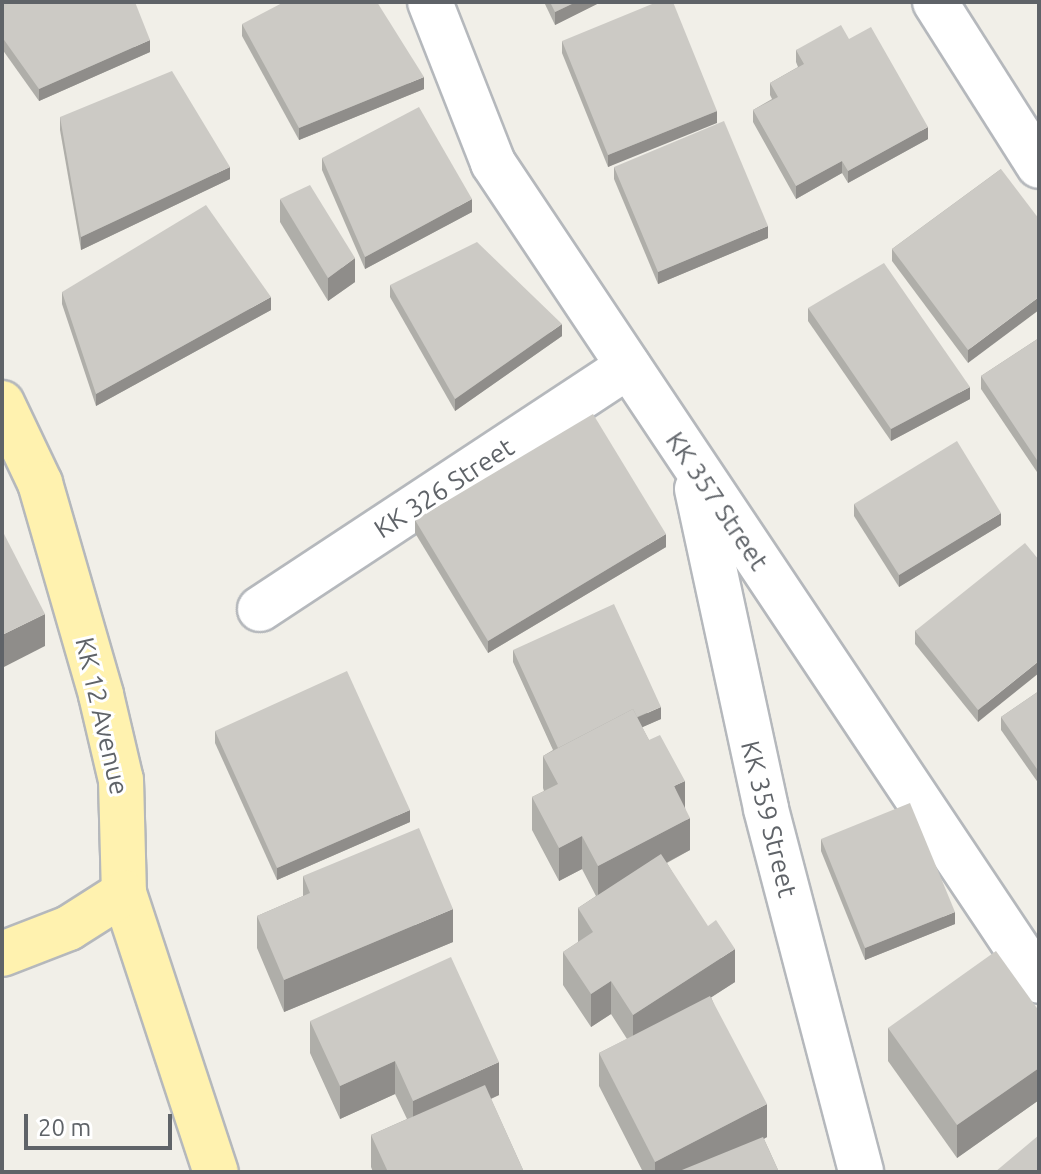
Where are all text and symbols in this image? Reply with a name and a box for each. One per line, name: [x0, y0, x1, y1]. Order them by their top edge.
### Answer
street label: KK 357 Street: [659, 426, 775, 576]
street label: KK 326 Street: [368, 431, 520, 545]
street label: KK 12 Avenue: [69, 634, 135, 798]
street label: KK 359 Street: [734, 738, 804, 900]
scale bar: [28, 1098, 176, 1148]
text: 20 m: [38, 1114, 91, 1141]

